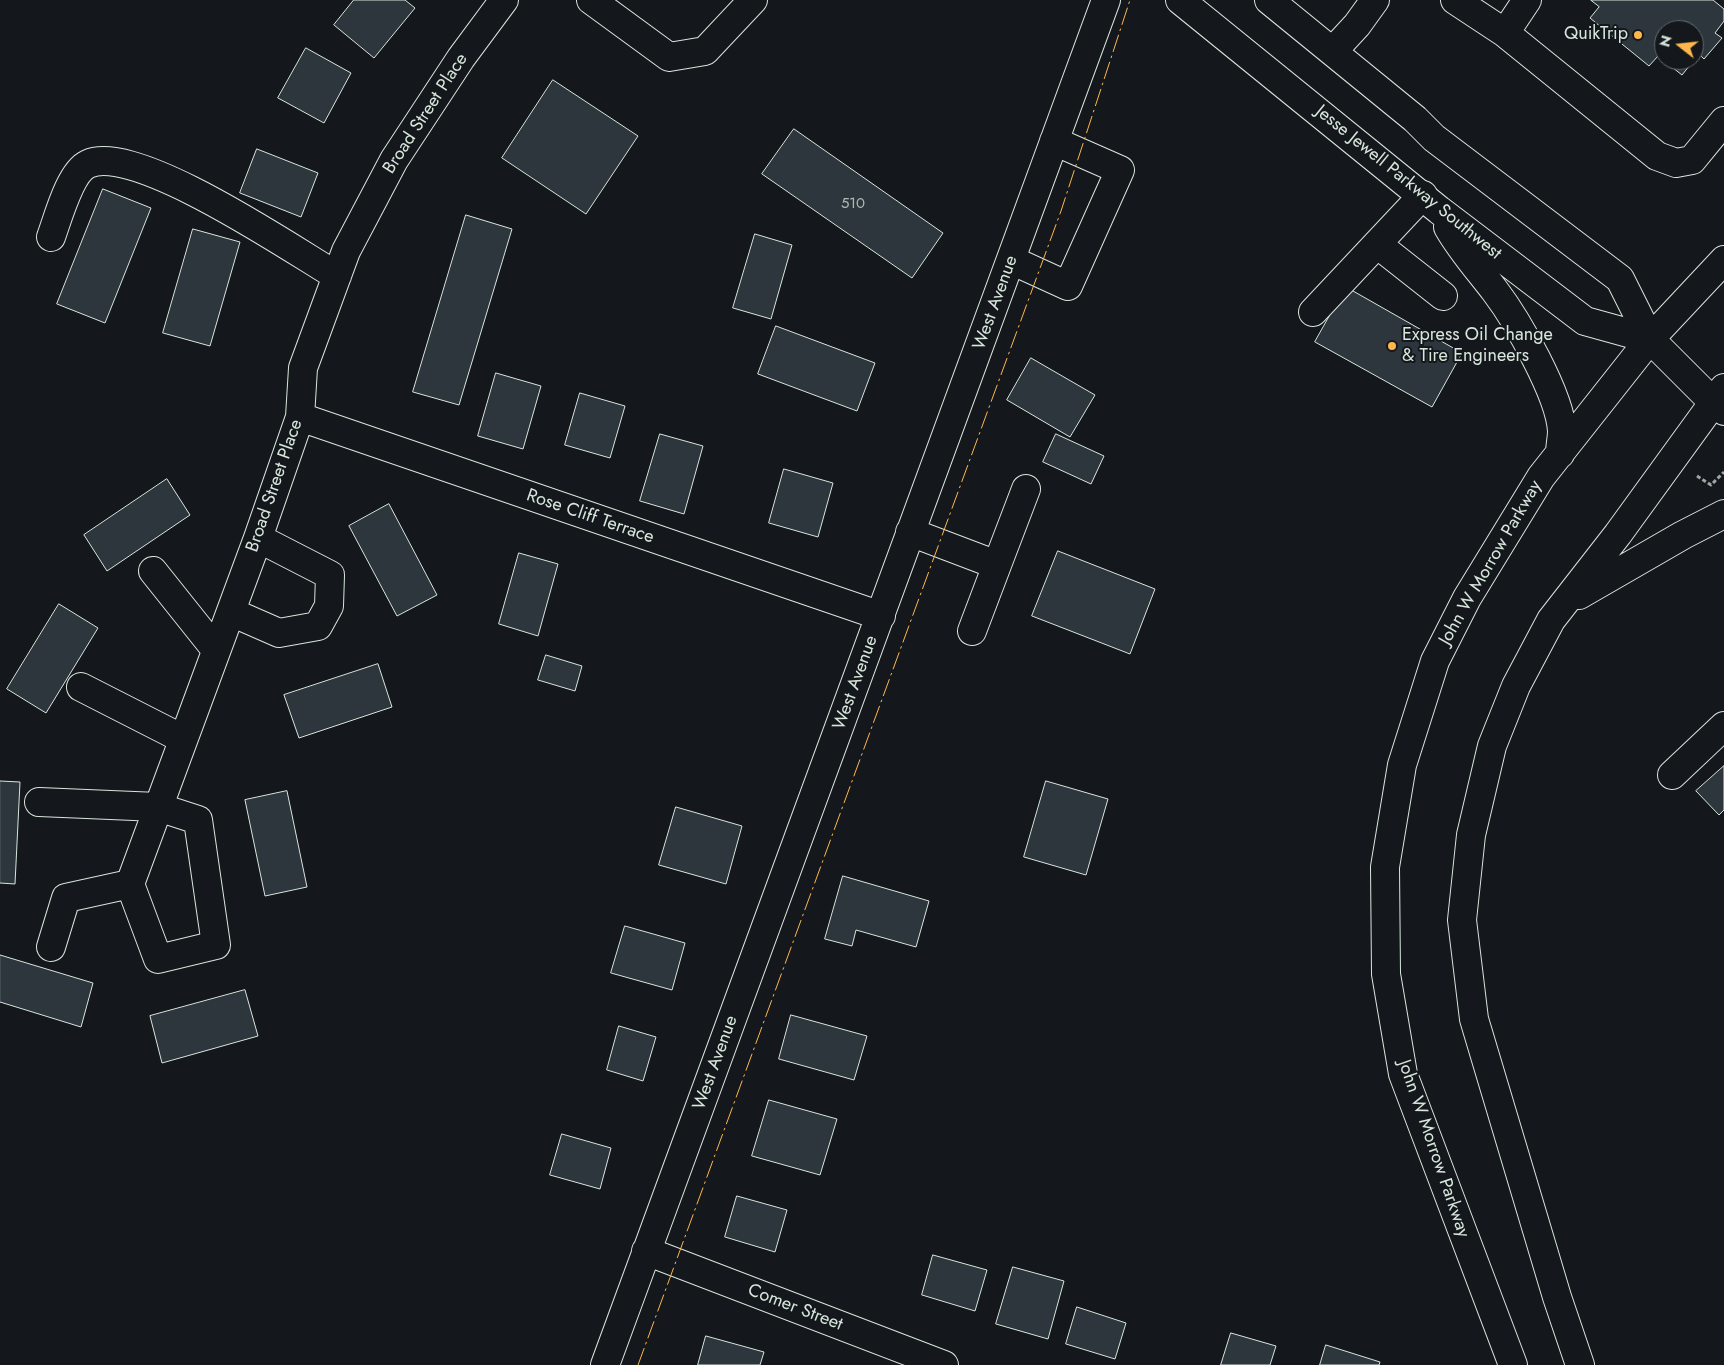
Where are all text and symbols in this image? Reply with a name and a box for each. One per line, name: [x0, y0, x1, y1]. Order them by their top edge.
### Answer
north arrow: [1654, 20, 1704, 70]
place label: QuikTrip: [1564, 24, 1628, 46]
marker: QuikTrip: [1632, 29, 1644, 41]
text: N: [1654, 33, 1677, 49]
street label: Broad Street Place: [379, 50, 473, 178]
street label: Jesse Jewell Parkway Southwest: [1311, 101, 1505, 265]
house number: 510: [841, 195, 865, 213]
street label: West Avenue: [969, 253, 1023, 353]
place label: Express Oil Change & Tire Engineers: [1402, 325, 1553, 368]
marker: Express Oil Change & Tire Engineers: [1386, 340, 1398, 352]
street label: Broad Street Place: [242, 417, 308, 555]
street label: John W Morrow Parkway: [1435, 477, 1547, 649]
street label: Rose Cliff Terrace: [523, 485, 657, 549]
street label: West Avenue: [829, 633, 883, 733]
street label: West Avenue: [689, 1013, 743, 1113]
street label: John W Morrow Parkway: [1392, 1057, 1474, 1241]
street label: Comer Street: [744, 1280, 846, 1336]

